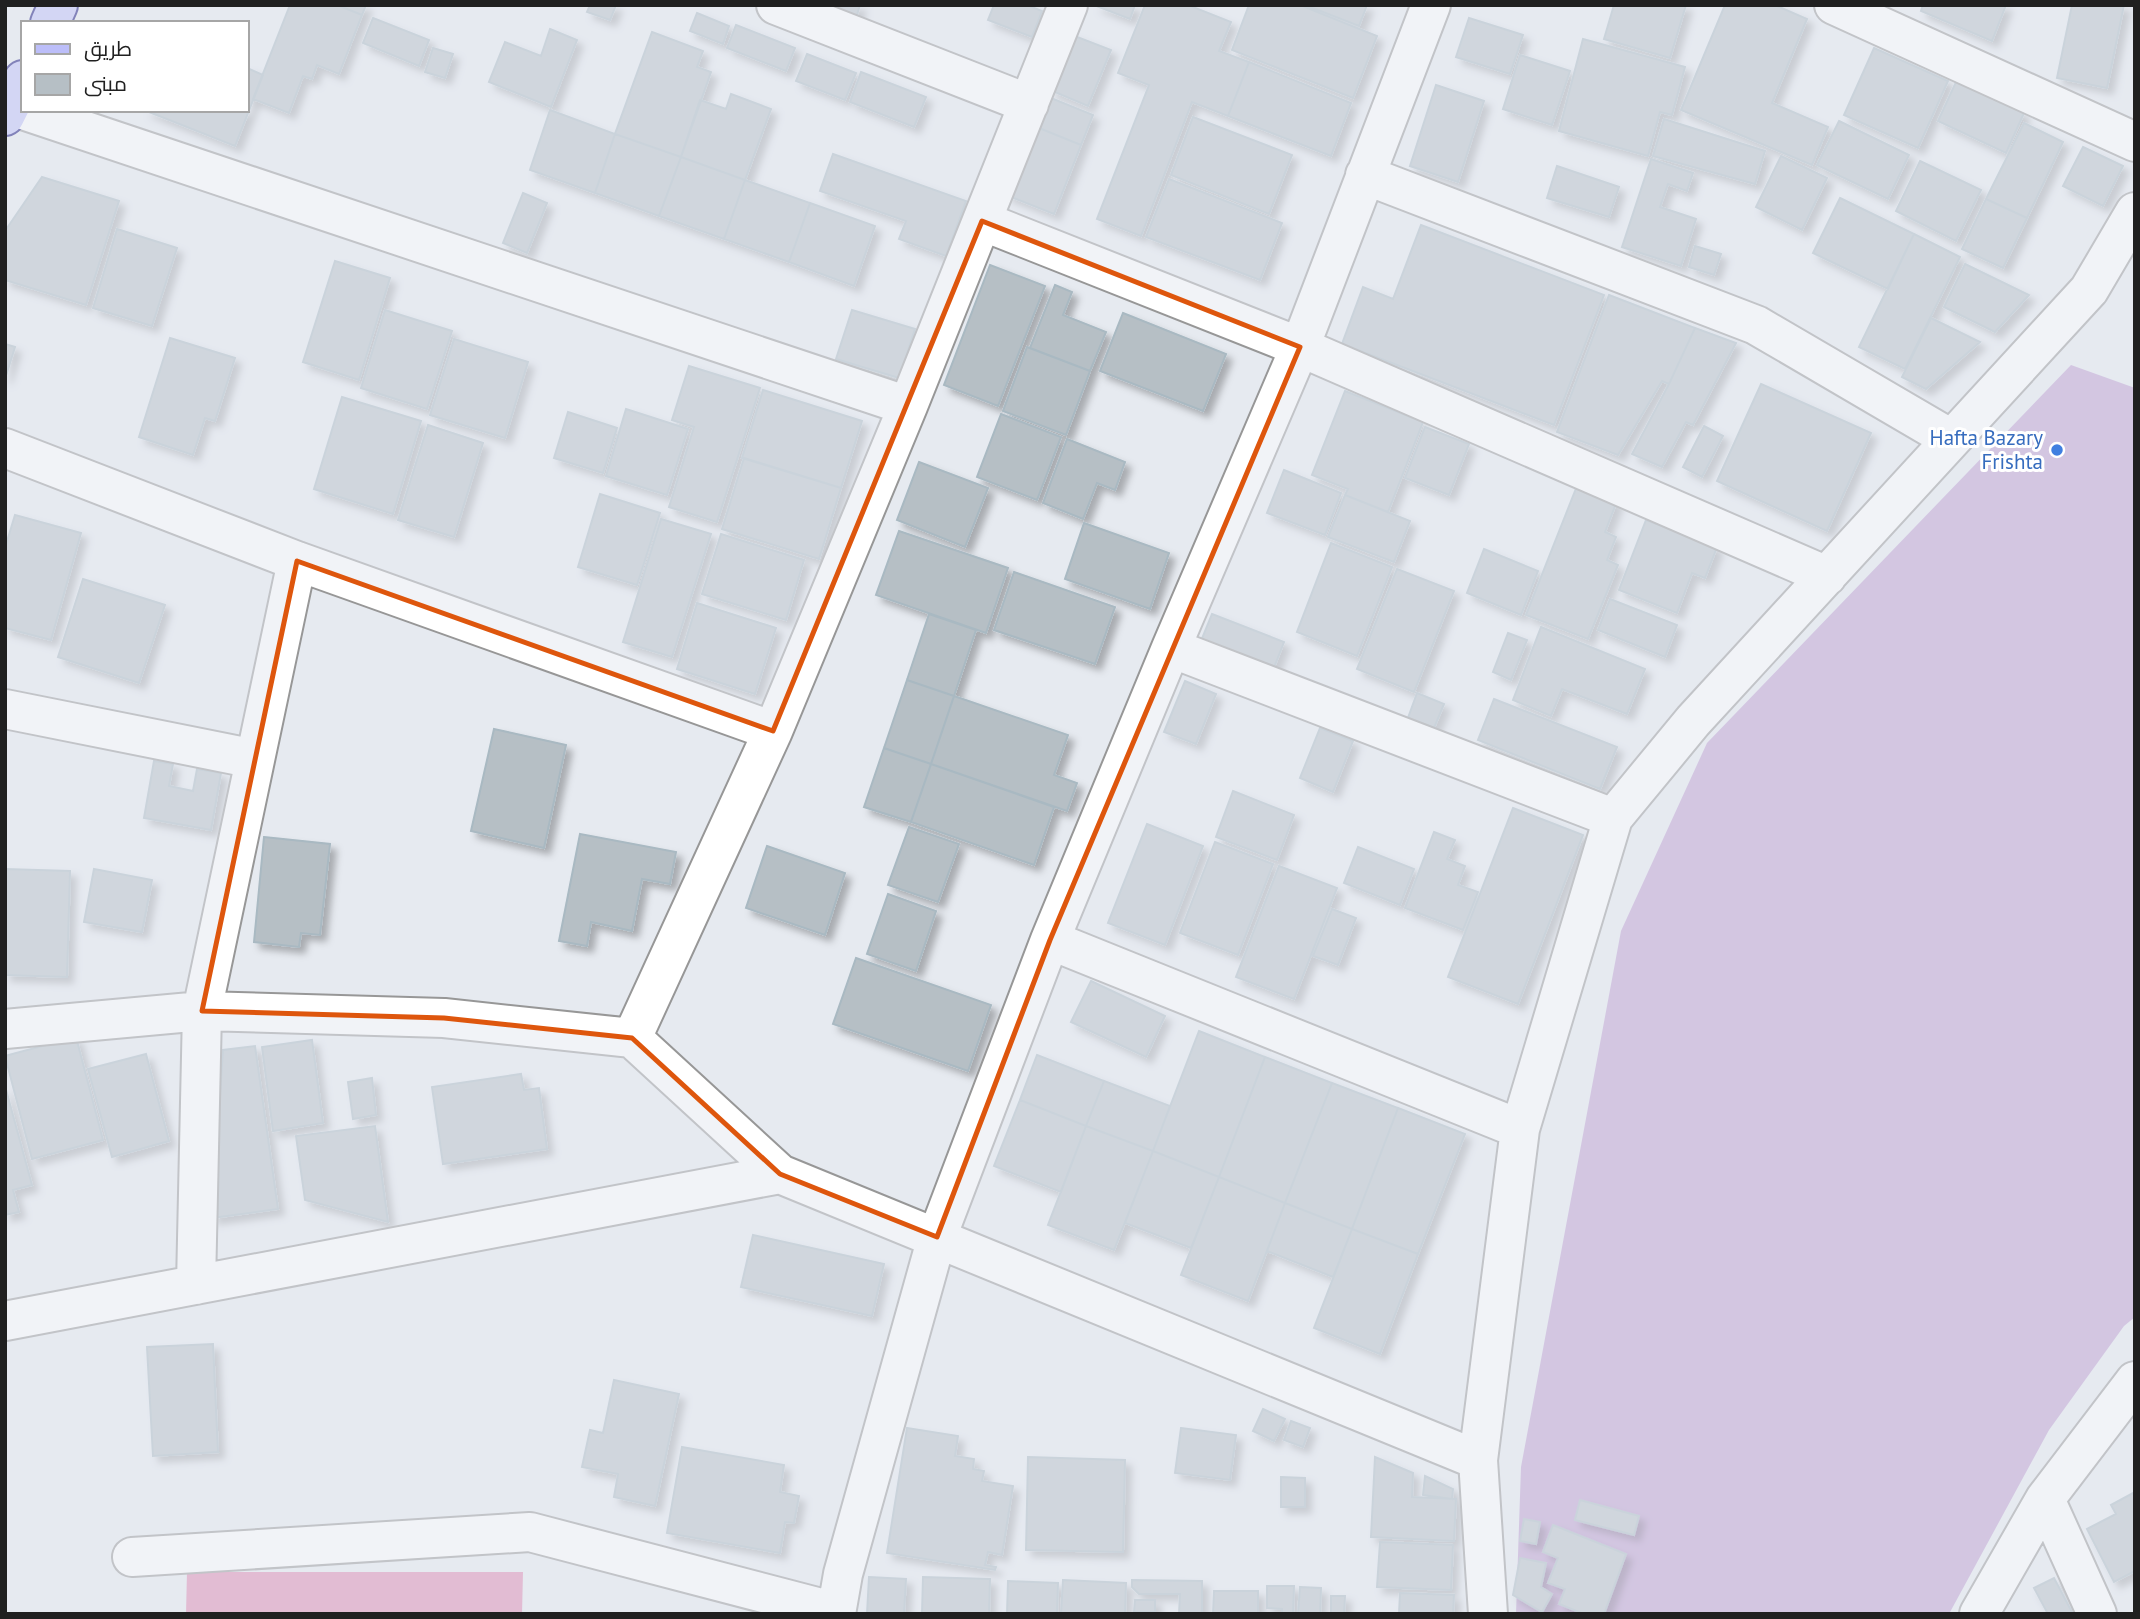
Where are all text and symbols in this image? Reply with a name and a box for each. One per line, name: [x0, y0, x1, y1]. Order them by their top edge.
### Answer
legend: [21, 21, 248, 112]
text: طريق: [84, 35, 132, 62]
text: مبنى: [84, 70, 127, 97]
place label: Hafta Bazary Frishta: [1930, 424, 2043, 475]
marker: Hafta Bazary Frishta: [2049, 442, 2065, 458]

